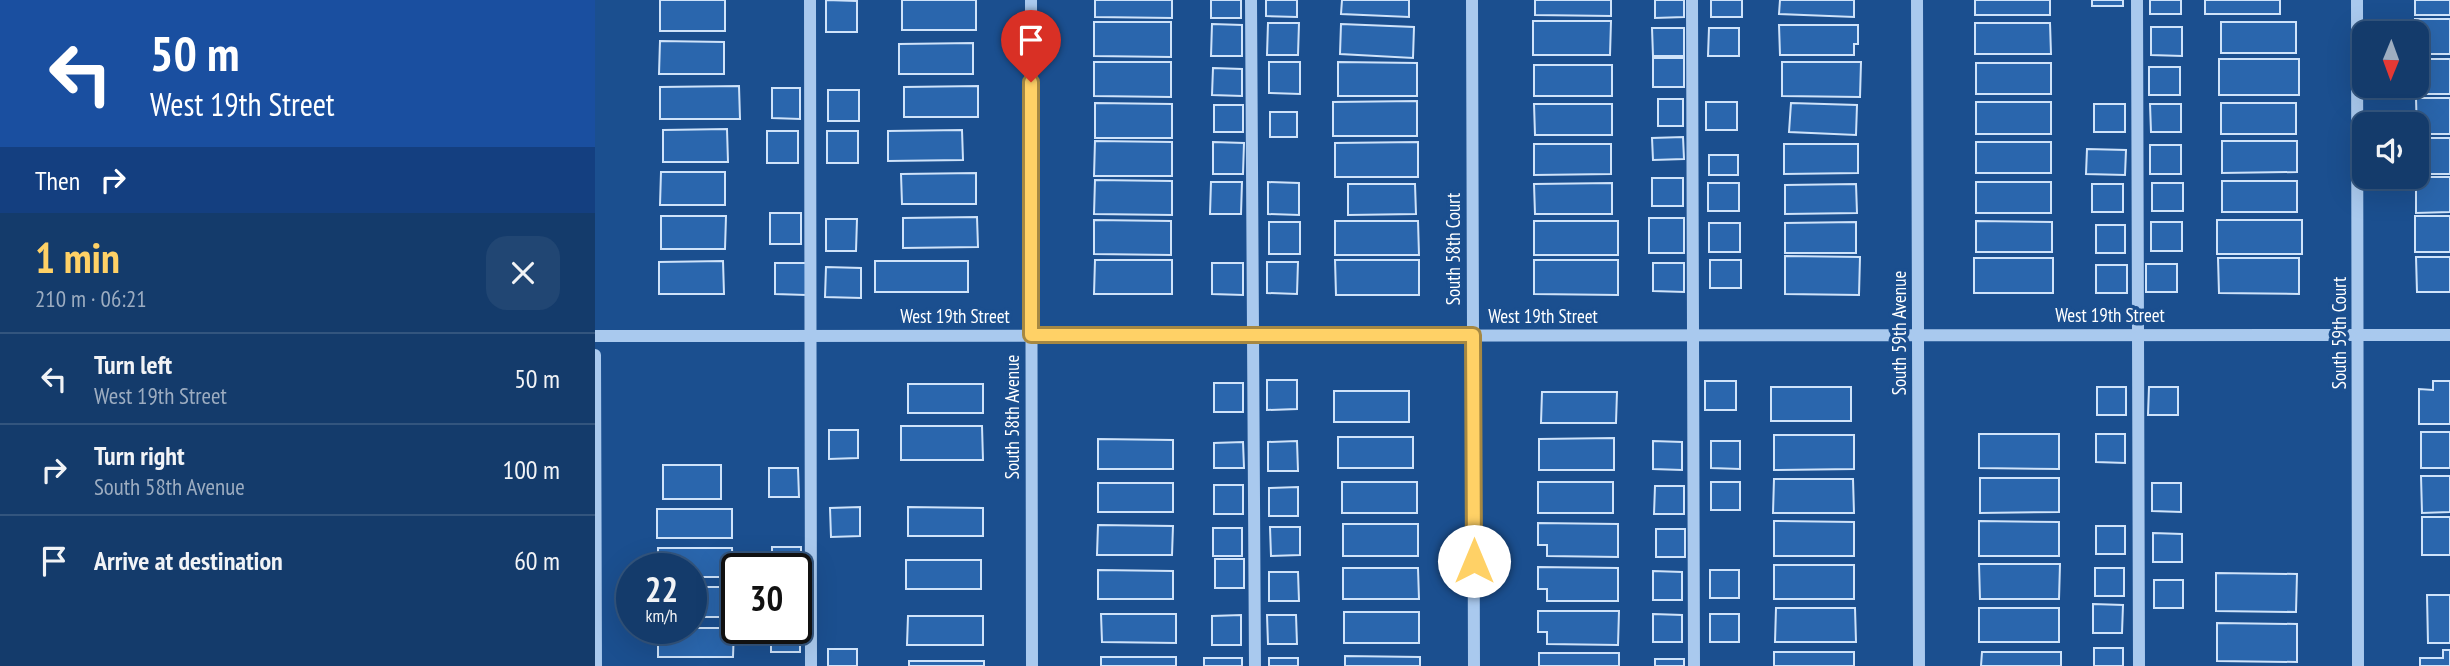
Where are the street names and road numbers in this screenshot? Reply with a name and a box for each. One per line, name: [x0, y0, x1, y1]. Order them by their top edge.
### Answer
street label: South 58th Court: [1441, 192, 1465, 305]
street label: South 59th Avenue: [1887, 271, 1911, 395]
street label: South 59th Court: [2327, 276, 2351, 389]
street label: West 19th Street: [2055, 303, 2166, 327]
street label: West 19th Street: [900, 304, 1011, 328]
street label: West 19th Street: [1488, 304, 1599, 328]
street label: South 58th Avenue: [1000, 355, 1024, 479]

